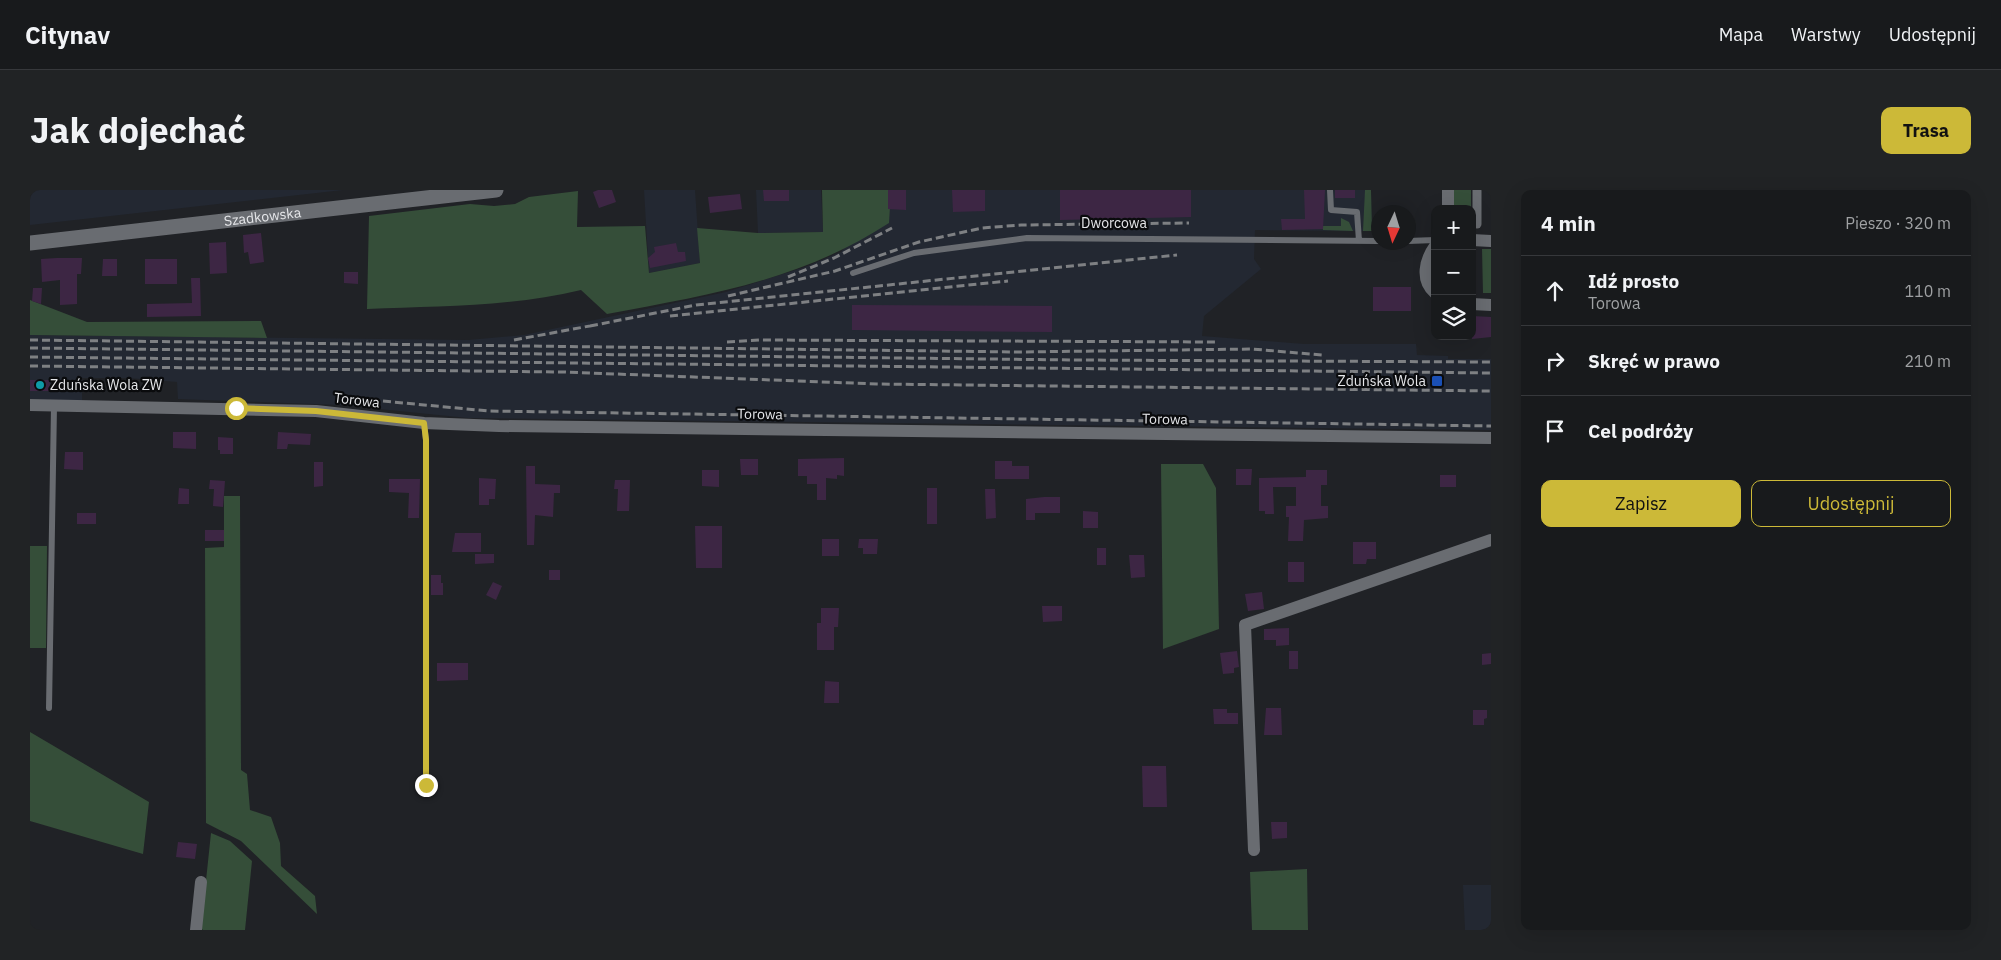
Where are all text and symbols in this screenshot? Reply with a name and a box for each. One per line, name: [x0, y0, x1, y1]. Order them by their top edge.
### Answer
text: Citynav: [25, 19, 110, 51]
text: Mapa: [1719, 23, 1763, 46]
text: Warstwy: [1791, 23, 1861, 46]
text: Udostępnij: [1889, 23, 1976, 46]
text: Jak dojechać: [30, 107, 246, 153]
button: Trasa: [1881, 107, 1971, 154]
street label: Szadkowska: [223, 203, 303, 230]
north arrow: [1371, 205, 1416, 250]
map controls: [1431, 205, 1476, 340]
button: +: [1431, 205, 1476, 250]
text: 4 min: [1541, 209, 1596, 237]
text: Pieszo · 320 m: [1845, 213, 1951, 233]
street label: Dworcowa: [1081, 214, 1147, 232]
button: −: [1431, 250, 1476, 295]
text: Idź prosto: [1588, 269, 1679, 293]
icon: ahead: [1541, 277, 1569, 305]
text: 110 m: [1904, 281, 1951, 301]
text: Torowa: [1588, 293, 1640, 313]
button: layers: [1431, 295, 1476, 340]
icon: right: [1541, 347, 1569, 375]
text: Skręć w prawo: [1588, 349, 1720, 373]
text: 210 m: [1904, 351, 1951, 371]
place label: Zduńska Wola: [1338, 372, 1427, 390]
marker: Zduńska Wola: [1430, 374, 1444, 388]
place label: Zduńska Wola ZW: [50, 376, 163, 394]
marker: Zduńska Wola ZW: [34, 379, 46, 391]
street label: Torowa: [333, 388, 381, 412]
route start: [225, 397, 248, 420]
street label: Torowa: [737, 405, 784, 423]
street label: Torowa: [1142, 410, 1189, 428]
icon: arrive: [1541, 417, 1569, 445]
text: Cel podróży: [1588, 419, 1693, 443]
button: Zapisz: [1541, 480, 1741, 527]
button: Udostępnij: [1751, 480, 1951, 527]
route end: [415, 774, 438, 797]

